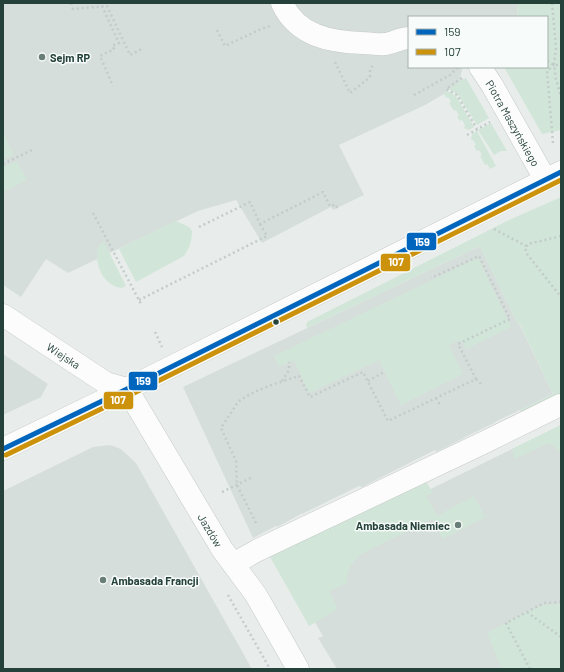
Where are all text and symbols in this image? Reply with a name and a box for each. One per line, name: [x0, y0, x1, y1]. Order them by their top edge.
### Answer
legend: [408, 16, 548, 68]
text: 159: [444, 24, 461, 38]
text: 107: [444, 44, 461, 58]
place label: Sejm RP: [50, 51, 90, 64]
marker: Sejm RP: [37, 52, 47, 62]
street label: Piotra Maszyńskiego: [484, 77, 543, 168]
line badge: 159: [406, 232, 437, 251]
text: 159: [414, 235, 430, 248]
line badge: 107: [380, 253, 411, 272]
text: 107: [388, 255, 404, 268]
unlabelled marker: [271, 317, 281, 327]
street label: Wiejska: [45, 339, 83, 371]
line badge: 159: [128, 371, 158, 391]
text: 159: [135, 374, 151, 387]
line badge: 107: [103, 391, 134, 410]
text: 107: [110, 393, 126, 406]
street label: Jazdów: [196, 511, 226, 549]
place label: Ambasada Niemiec: [356, 519, 450, 532]
marker: Ambasada Niemiec: [453, 520, 463, 530]
place label: Ambasada Francji: [111, 574, 199, 587]
marker: Ambasada Francji: [98, 575, 108, 585]

